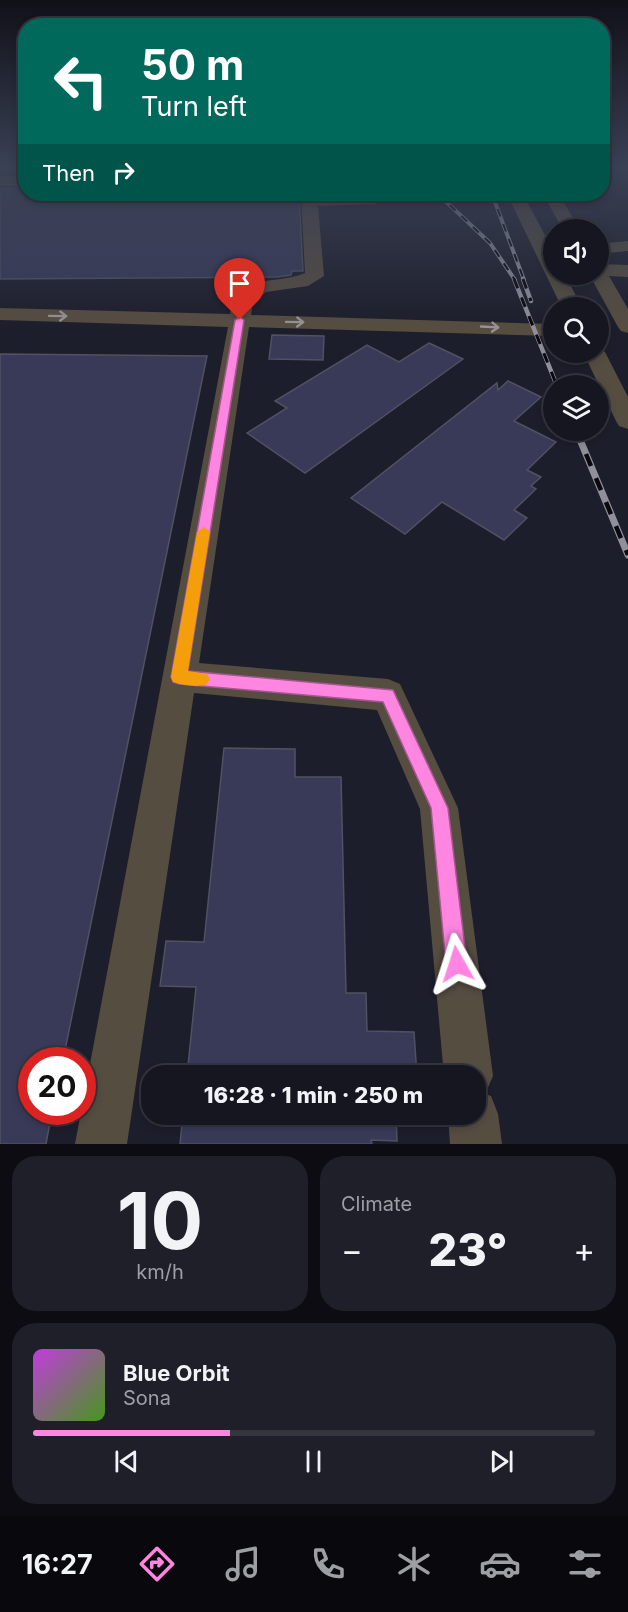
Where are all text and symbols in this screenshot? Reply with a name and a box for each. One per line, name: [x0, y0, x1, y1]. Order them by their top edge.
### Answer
text: 50 m: [141, 39, 244, 90]
icon: left: [42, 42, 120, 120]
text: Turn left: [141, 90, 247, 123]
icon: right: [107, 156, 140, 189]
text: Then: [42, 160, 95, 186]
map controls: [543, 219, 609, 441]
button: sound: [543, 219, 609, 285]
pin: [214, 258, 265, 320]
icon: arrive: [223, 267, 256, 300]
button: search: [543, 297, 609, 363]
one-way arrow: [48, 310, 68, 321]
one-way arrow: [285, 316, 305, 327]
one-way arrow: [480, 322, 500, 333]
button: layers: [543, 375, 609, 441]
position arrow: [425, 932, 489, 996]
speed limit sign: 20: [18, 1047, 96, 1125]
text: 16:28 · 1 min · 250 m: [204, 1082, 423, 1108]
text: 10: [117, 1173, 203, 1268]
text: Climate: [341, 1192, 412, 1216]
text: 23°: [429, 1222, 507, 1277]
text: −: [341, 1230, 363, 1270]
text: +: [573, 1230, 595, 1270]
text: km/h: [136, 1260, 184, 1284]
text: Blue Orbit: [123, 1360, 230, 1386]
text: Sona: [123, 1386, 171, 1410]
icon: previous: [110, 1445, 143, 1478]
icon: pause: [297, 1445, 330, 1478]
icon: next: [485, 1445, 518, 1478]
icon: directions: [136, 1543, 178, 1585]
icon: music: [222, 1543, 264, 1585]
icon: phone: [307, 1543, 349, 1585]
icon: climate: [393, 1543, 435, 1585]
icon: car: [479, 1543, 521, 1585]
icon: filters: [564, 1543, 606, 1585]
text: 16:27: [22, 1548, 93, 1581]

